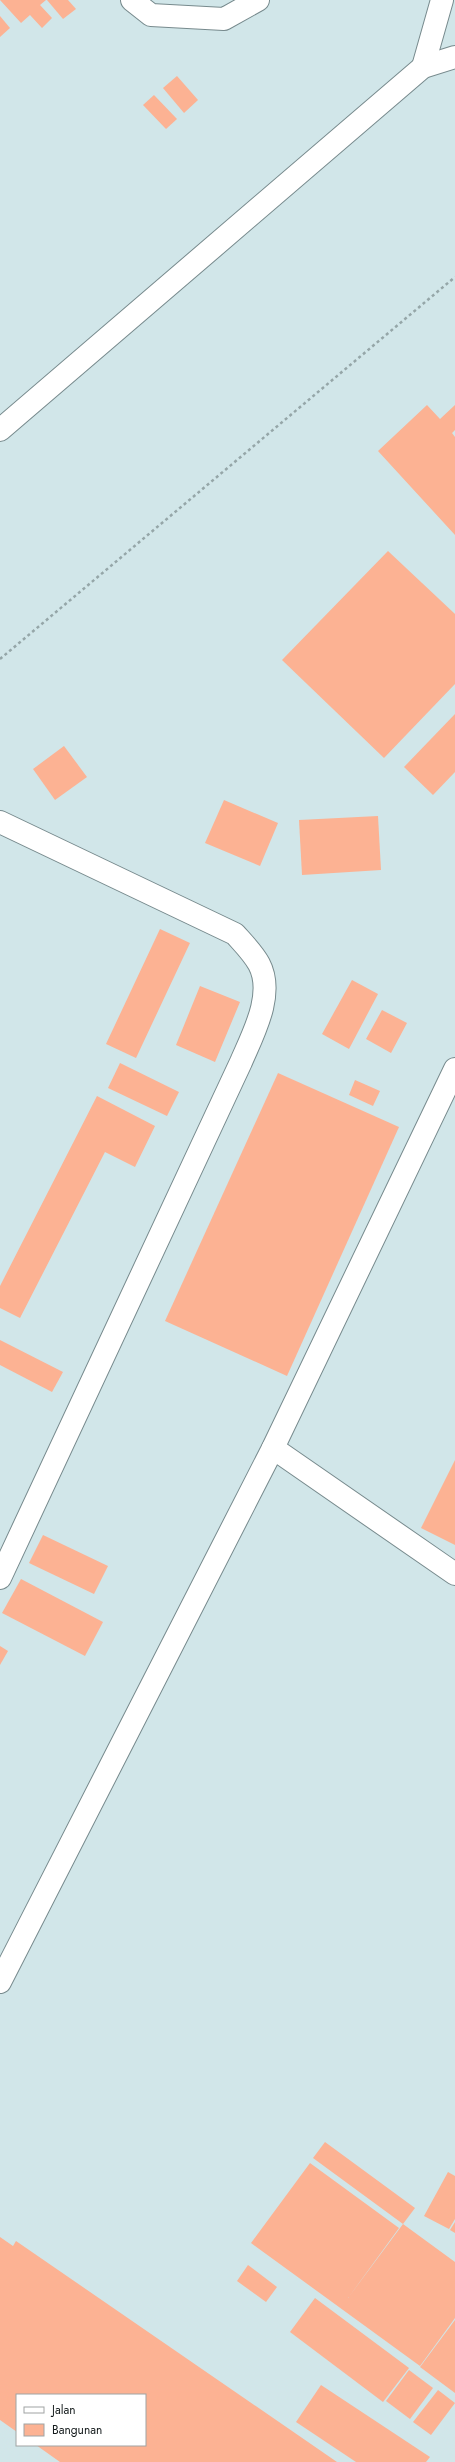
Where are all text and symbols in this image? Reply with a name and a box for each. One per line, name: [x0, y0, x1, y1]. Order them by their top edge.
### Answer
legend: [16, 2394, 146, 2446]
text: Jalan: [50, 2401, 75, 2419]
text: Bangunan: [52, 2421, 102, 2439]

